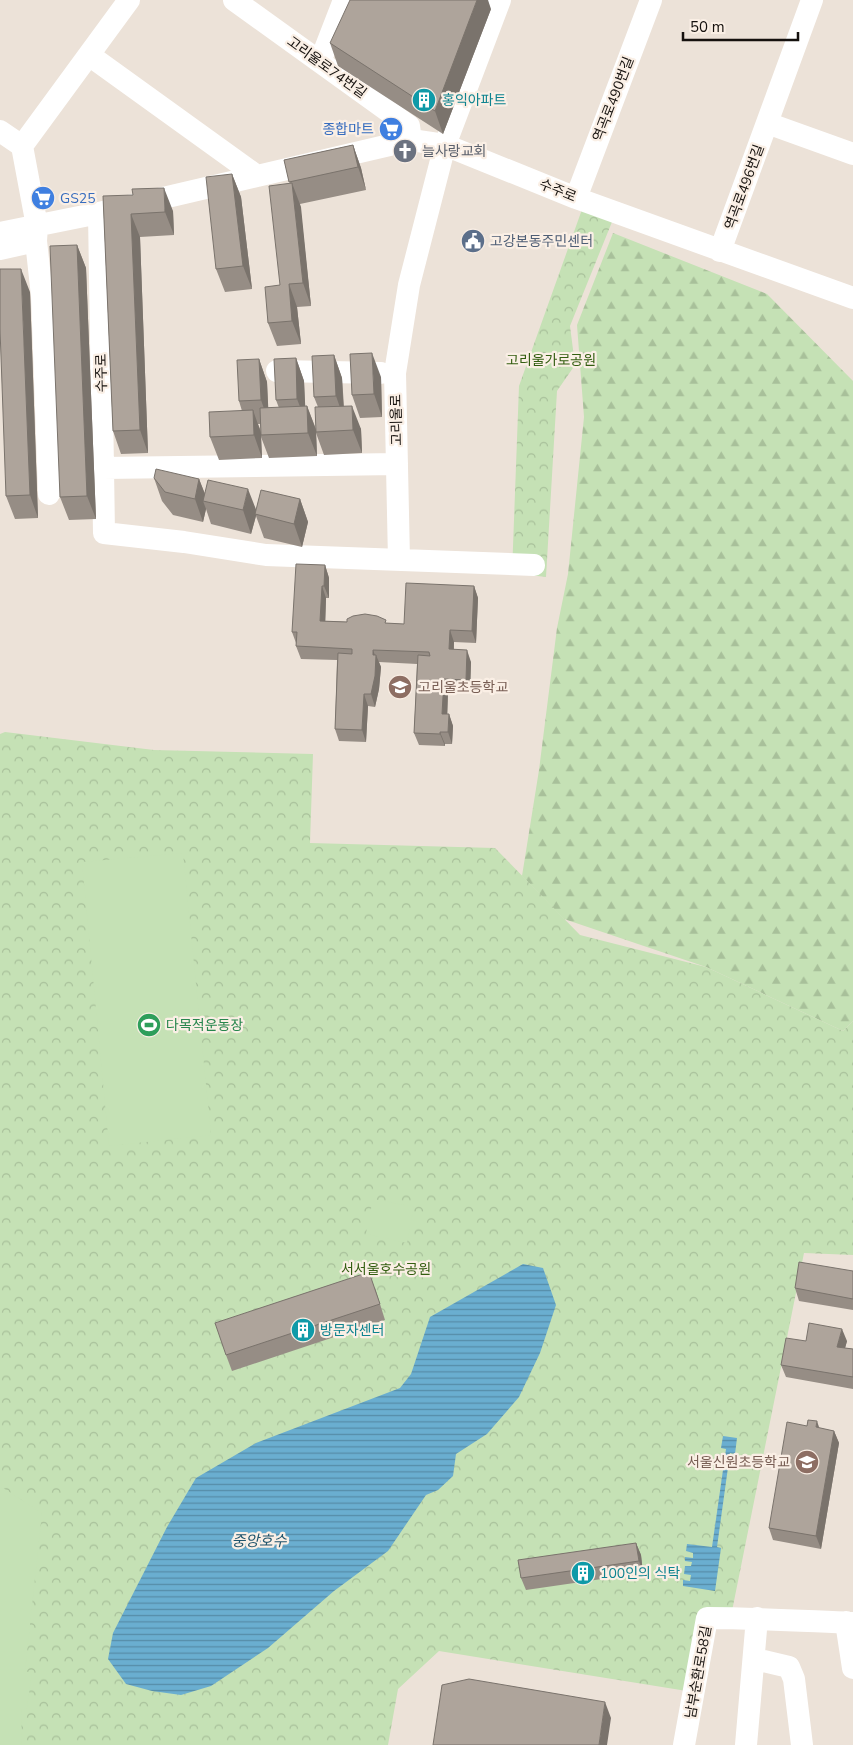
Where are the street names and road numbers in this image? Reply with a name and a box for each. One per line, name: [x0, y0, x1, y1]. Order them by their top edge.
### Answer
street label: 고리울로74번길: [283, 32, 370, 103]
street label: 역곡로490번길: [589, 54, 638, 144]
street label: 역곡로496번길: [720, 142, 769, 233]
street label: 수주로: [536, 174, 579, 207]
street label: 수주로: [92, 353, 111, 392]
street label: 고리울로: [387, 394, 406, 446]
street label: 남부순환로58길: [681, 1624, 716, 1720]

